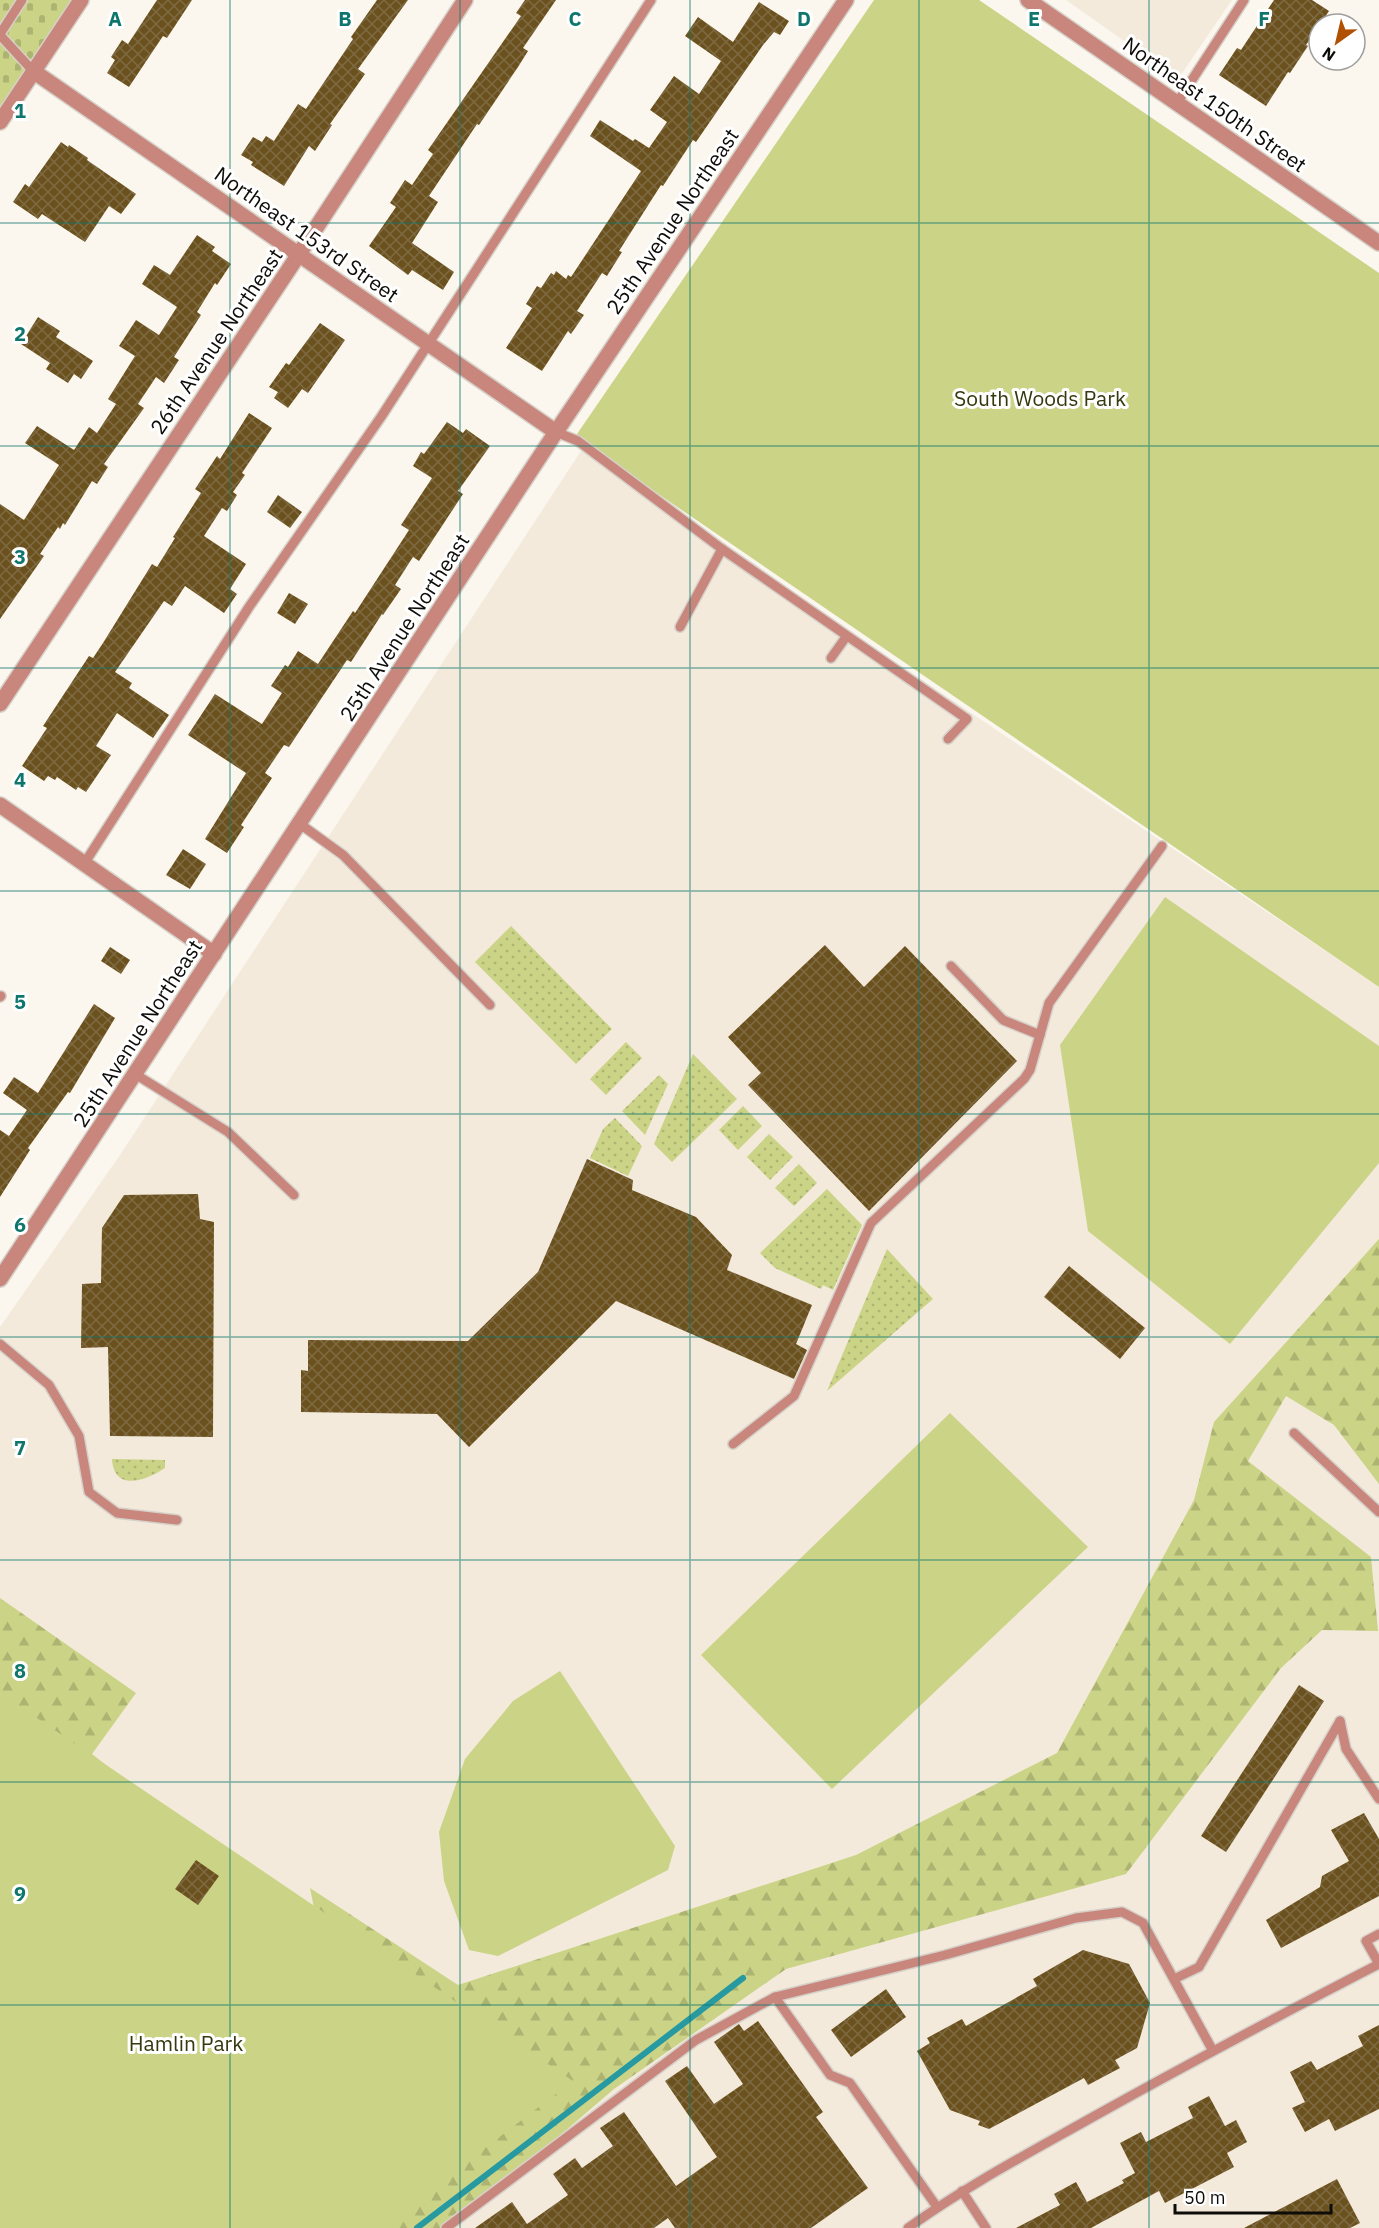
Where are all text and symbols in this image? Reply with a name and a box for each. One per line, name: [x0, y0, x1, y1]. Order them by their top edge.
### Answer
text: A: [108, 5, 122, 32]
text: B: [338, 5, 352, 32]
text: C: [568, 5, 582, 32]
text: D: [797, 5, 811, 32]
text: E: [1028, 5, 1040, 32]
text: F: [1258, 5, 1270, 32]
north arrow: [1307, 12, 1367, 72]
street label: Northeast 150th Street: [1117, 30, 1313, 178]
text: N: [1318, 43, 1339, 66]
text: 1: [14, 97, 26, 124]
street label: 25th Avenue Northeast: [599, 123, 745, 319]
street label: Northeast 153rd Street: [209, 160, 405, 308]
street label: 26th Avenue Northeast: [143, 243, 289, 439]
text: 2: [14, 320, 26, 347]
park label: South Woods Park: [954, 384, 1126, 412]
street label: 25th Avenue Northeast: [333, 528, 475, 726]
text: 3: [14, 543, 26, 570]
text: 4: [14, 766, 26, 793]
street label: 25th Avenue Northeast: [66, 934, 208, 1132]
text: 5: [14, 988, 26, 1015]
text: 6: [14, 1211, 26, 1238]
text: 7: [14, 1434, 26, 1461]
text: 8: [14, 1657, 26, 1684]
text: 9: [14, 1880, 26, 1907]
park label: Hamlin Park: [129, 2029, 243, 2057]
scale bar: [1175, 2177, 1331, 2215]
text: 50 m: [1184, 2186, 1226, 2209]

